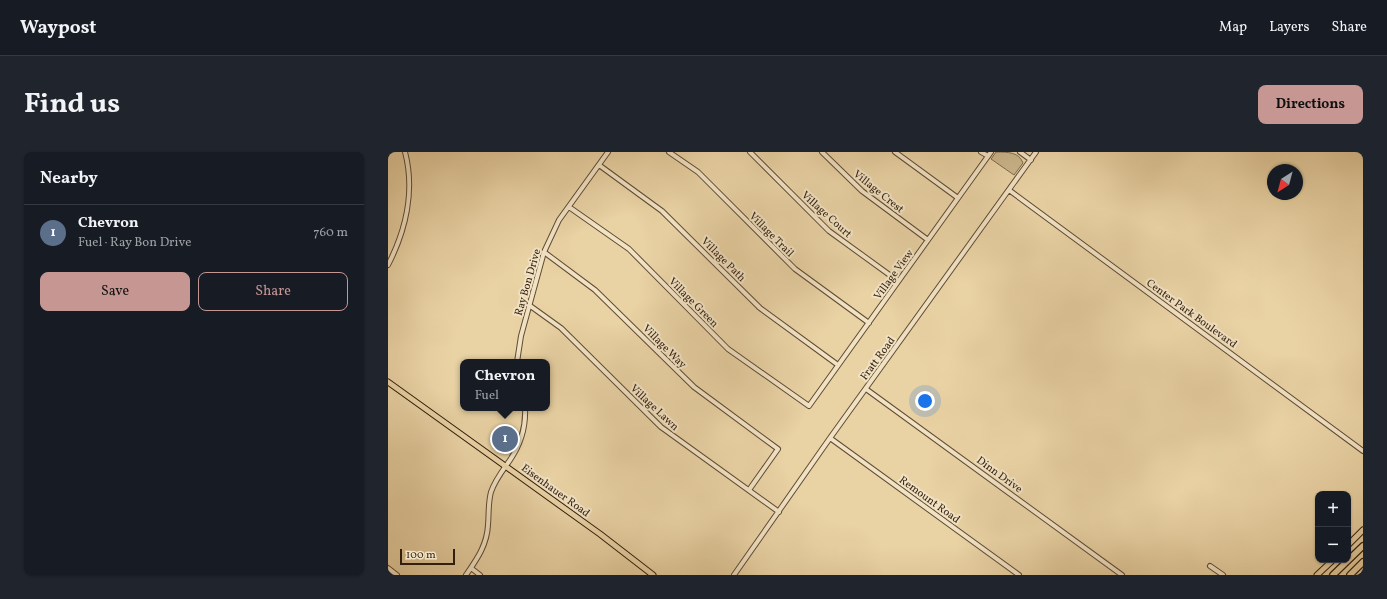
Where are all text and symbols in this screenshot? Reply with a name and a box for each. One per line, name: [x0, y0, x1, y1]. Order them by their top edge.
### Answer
text: Waypost: [20, 15, 96, 41]
text: Map: [1219, 18, 1247, 37]
text: Layers: [1269, 18, 1309, 37]
text: Share: [1331, 18, 1367, 37]
text: Find us: [24, 85, 120, 124]
button: Directions: [1258, 85, 1363, 124]
north arrow: [1267, 164, 1303, 200]
text: Nearby: [40, 167, 98, 190]
street label: Village Crest: [850, 167, 907, 217]
street label: Village Court: [798, 188, 855, 242]
street label: Village Trail: [745, 209, 797, 261]
text: Chevron: [78, 213, 139, 234]
text: 1: [50, 224, 56, 242]
text: 760 m: [313, 224, 348, 242]
text: Fuel · Ray Bon Drive: [78, 234, 191, 252]
street label: Village Path: [697, 234, 749, 286]
street label: Village View: [871, 246, 918, 303]
street label: Ray Bon Drive: [512, 247, 545, 318]
button: Save: [40, 272, 190, 311]
button: Share: [198, 272, 348, 311]
street label: Village Green: [665, 275, 722, 332]
street label: Center Park Boulevard: [1143, 276, 1240, 352]
street label: Village Way: [639, 322, 689, 372]
street label: Fratt Road: [857, 334, 899, 384]
popup: [460, 359, 550, 411]
text: Chevron: [475, 366, 535, 387]
street label: Village Lawn: [626, 382, 682, 435]
text: Fuel: [475, 387, 499, 405]
your location: [915, 391, 935, 411]
pin: 1: [492, 424, 518, 454]
street label: Dinn Drive: [973, 453, 1025, 497]
street label: Eisenhauer Road: [518, 461, 593, 521]
street label: Remount Road: [896, 473, 963, 527]
map controls: [1315, 491, 1351, 563]
button: +: [1315, 491, 1351, 527]
button: −: [1315, 527, 1351, 563]
scale bar: [400, 547, 455, 566]
text: 100 m: [406, 548, 436, 563]

